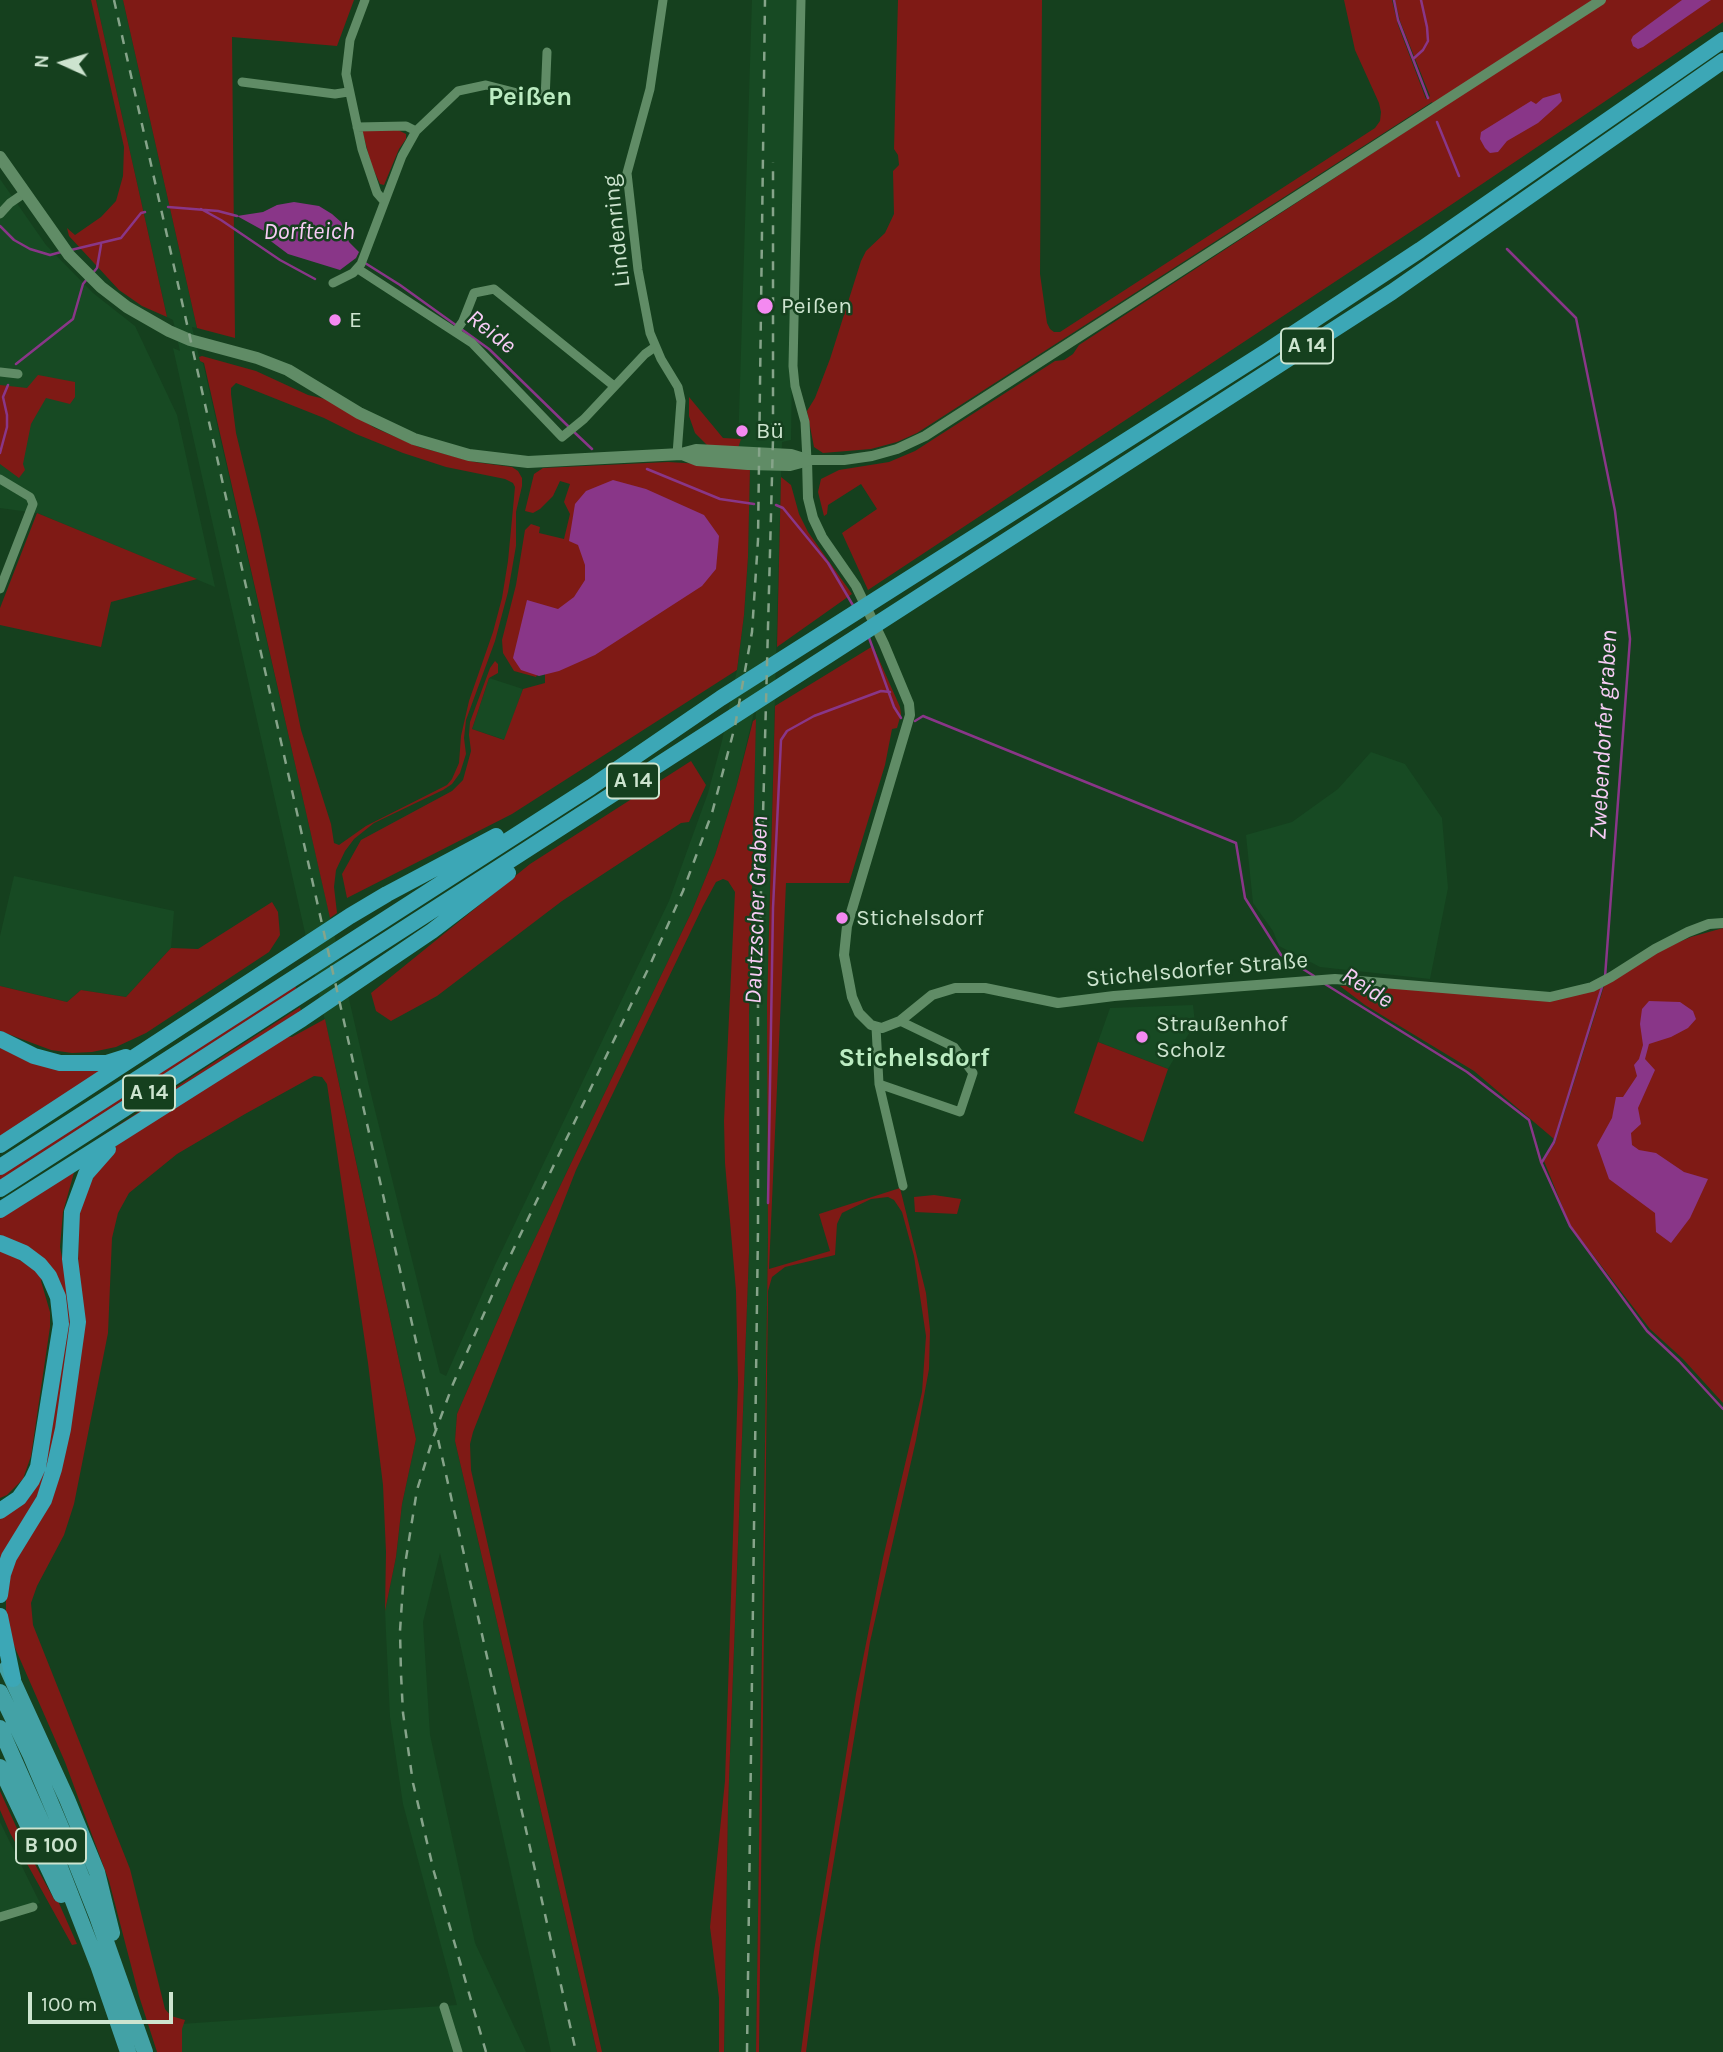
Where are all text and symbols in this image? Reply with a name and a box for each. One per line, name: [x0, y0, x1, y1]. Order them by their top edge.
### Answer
north arrow: [28, 28, 98, 98]
text: N: [31, 54, 53, 69]
district label: Peißen: [488, 82, 572, 114]
street label: Lindenring: [597, 173, 637, 289]
water label: Dorfteich: [263, 218, 355, 246]
place label: Peißen: [781, 292, 852, 320]
marker: Peißen: [755, 296, 775, 316]
water label: Reide: [461, 304, 521, 360]
place label: E: [349, 306, 362, 334]
marker: E: [327, 312, 343, 328]
road number: A 14: [1281, 328, 1333, 364]
place label: Bü: [756, 417, 784, 445]
marker: Bü: [734, 423, 750, 439]
water label: Zwebendorfer graben: [1584, 629, 1624, 841]
road number: A 14: [607, 764, 659, 798]
water label: Dautzscher Graben: [739, 815, 775, 1005]
place label: Stichelsdorf: [856, 904, 984, 932]
marker: Stichelsdorf: [834, 910, 850, 926]
street label: Stichelsdorfer Straße: [1085, 947, 1309, 993]
water label: Reide: [1336, 961, 1398, 1015]
place label: Straußenhof Scholz: [1156, 1010, 1288, 1064]
marker: Straußenhof Scholz: [1134, 1029, 1150, 1045]
district label: Stichelsdorf: [838, 1043, 990, 1075]
road number: A 14: [123, 1076, 175, 1110]
road number: B 100: [16, 1828, 86, 1864]
scale bar: [32, 1979, 177, 2023]
text: 100 m: [41, 1992, 98, 2016]

